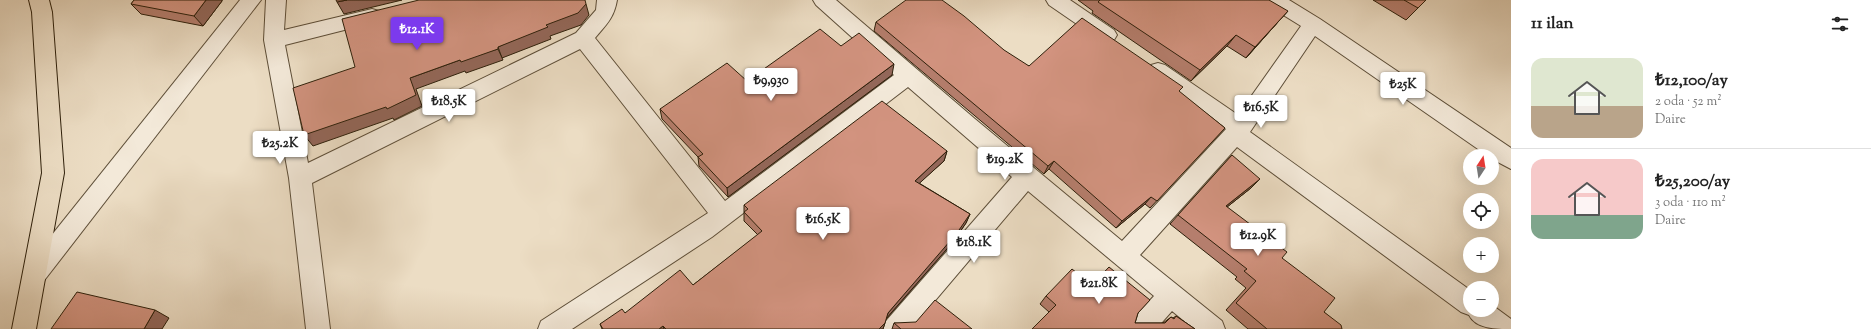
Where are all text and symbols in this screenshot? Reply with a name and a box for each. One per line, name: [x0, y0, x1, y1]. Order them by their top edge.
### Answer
text: 11 ilan: [1531, 12, 1574, 36]
icon: filters: [1829, 13, 1851, 35]
pin: ₺12.1K: [384, 17, 450, 51]
text: ₺12.1K: [399, 21, 435, 39]
pin: ₺9,930: [738, 68, 804, 102]
text: ₺12,100/ay: [1655, 69, 1728, 93]
text: ₺9,930: [753, 72, 789, 90]
pin: ₺25K: [1379, 72, 1427, 106]
icon: home: [1563, 74, 1611, 122]
text: ₺25K: [1389, 76, 1417, 94]
pin: ₺18.5K: [416, 89, 482, 123]
text: ₺18.5K: [431, 93, 467, 111]
text: 2 oda · 52 m²: [1655, 93, 1722, 111]
pin: ₺16.5K: [1228, 95, 1294, 129]
text: ₺16.5K: [1243, 99, 1279, 117]
text: Daire: [1655, 111, 1686, 129]
pin: ₺25.2K: [247, 131, 313, 165]
text: ₺25.2K: [262, 135, 298, 153]
pin: ₺19.2K: [972, 147, 1038, 181]
north arrow: [1463, 149, 1499, 185]
map controls: [1463, 149, 1499, 317]
text: ₺19.2K: [987, 151, 1023, 169]
text: ₺25,200/ay: [1655, 170, 1730, 194]
icon: home: [1563, 175, 1611, 223]
button: locate: [1463, 193, 1499, 229]
text: 3 oda · 110 m²: [1655, 194, 1726, 212]
pin: ₺16.5K: [790, 207, 856, 241]
text: ₺16.5K: [805, 211, 841, 229]
text: Daire: [1655, 212, 1686, 230]
pin: ₺12.9K: [1225, 223, 1291, 257]
text: ₺12.9K: [1240, 227, 1276, 245]
pin: ₺18.1K: [941, 230, 1007, 264]
text: ₺18.1K: [956, 234, 992, 252]
button: +: [1463, 237, 1499, 273]
pin: ₺21.8K: [1066, 271, 1132, 305]
text: ₺21.8K: [1080, 275, 1118, 293]
button: −: [1463, 281, 1499, 317]

